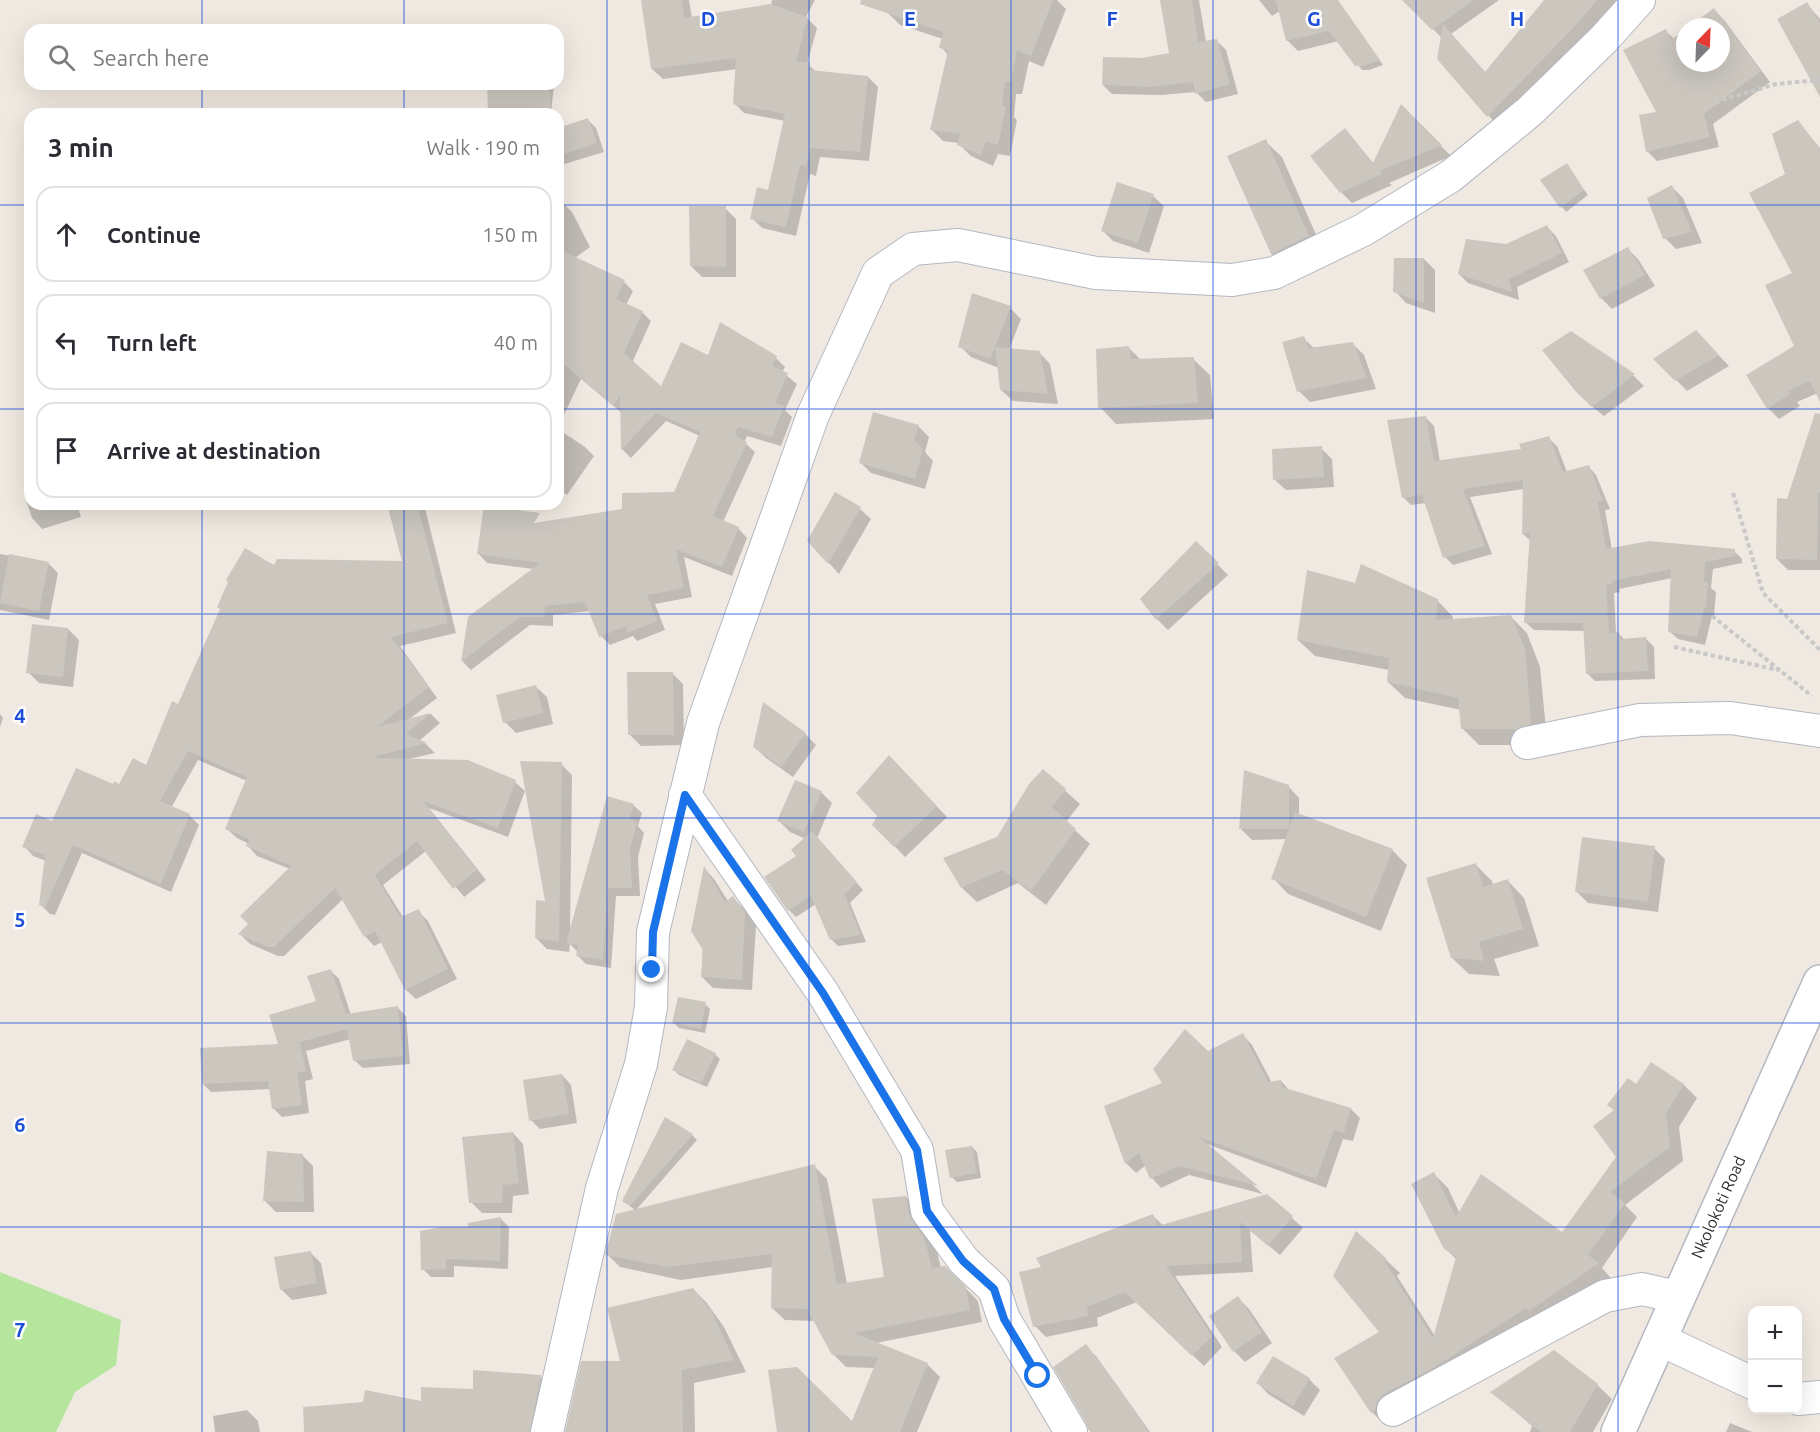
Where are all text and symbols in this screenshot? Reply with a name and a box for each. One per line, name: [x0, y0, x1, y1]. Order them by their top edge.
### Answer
text: D: [701, 7, 715, 30]
text: E: [904, 7, 916, 30]
text: F: [1106, 7, 1118, 30]
text: G: [1307, 7, 1321, 30]
text: H: [1510, 7, 1524, 30]
north arrow: [1676, 18, 1730, 72]
search box: [24, 24, 564, 90]
icon: search: [45, 41, 78, 74]
text: Search here: [93, 45, 209, 70]
text: 3 min: [48, 133, 114, 162]
text: Walk · 190 m: [427, 136, 540, 159]
icon: ahead: [50, 218, 83, 251]
text: Continue: [107, 222, 201, 247]
text: 150 m: [482, 223, 538, 246]
icon: left: [50, 326, 83, 359]
text: Turn left: [107, 330, 197, 355]
text: 40 m: [494, 331, 538, 354]
icon: arrive: [50, 434, 83, 467]
text: Arrive at destination: [107, 438, 321, 463]
text: 4: [14, 704, 26, 727]
text: 5: [14, 908, 26, 931]
route end: [638, 956, 664, 982]
text: 6: [14, 1113, 26, 1136]
street label: Nkolokoti Road: [1687, 1153, 1749, 1261]
map controls: [1748, 1306, 1802, 1414]
button: +: [1748, 1306, 1802, 1360]
text: 7: [14, 1318, 26, 1341]
button: −: [1748, 1360, 1802, 1414]
route start: [1024, 1362, 1050, 1388]

